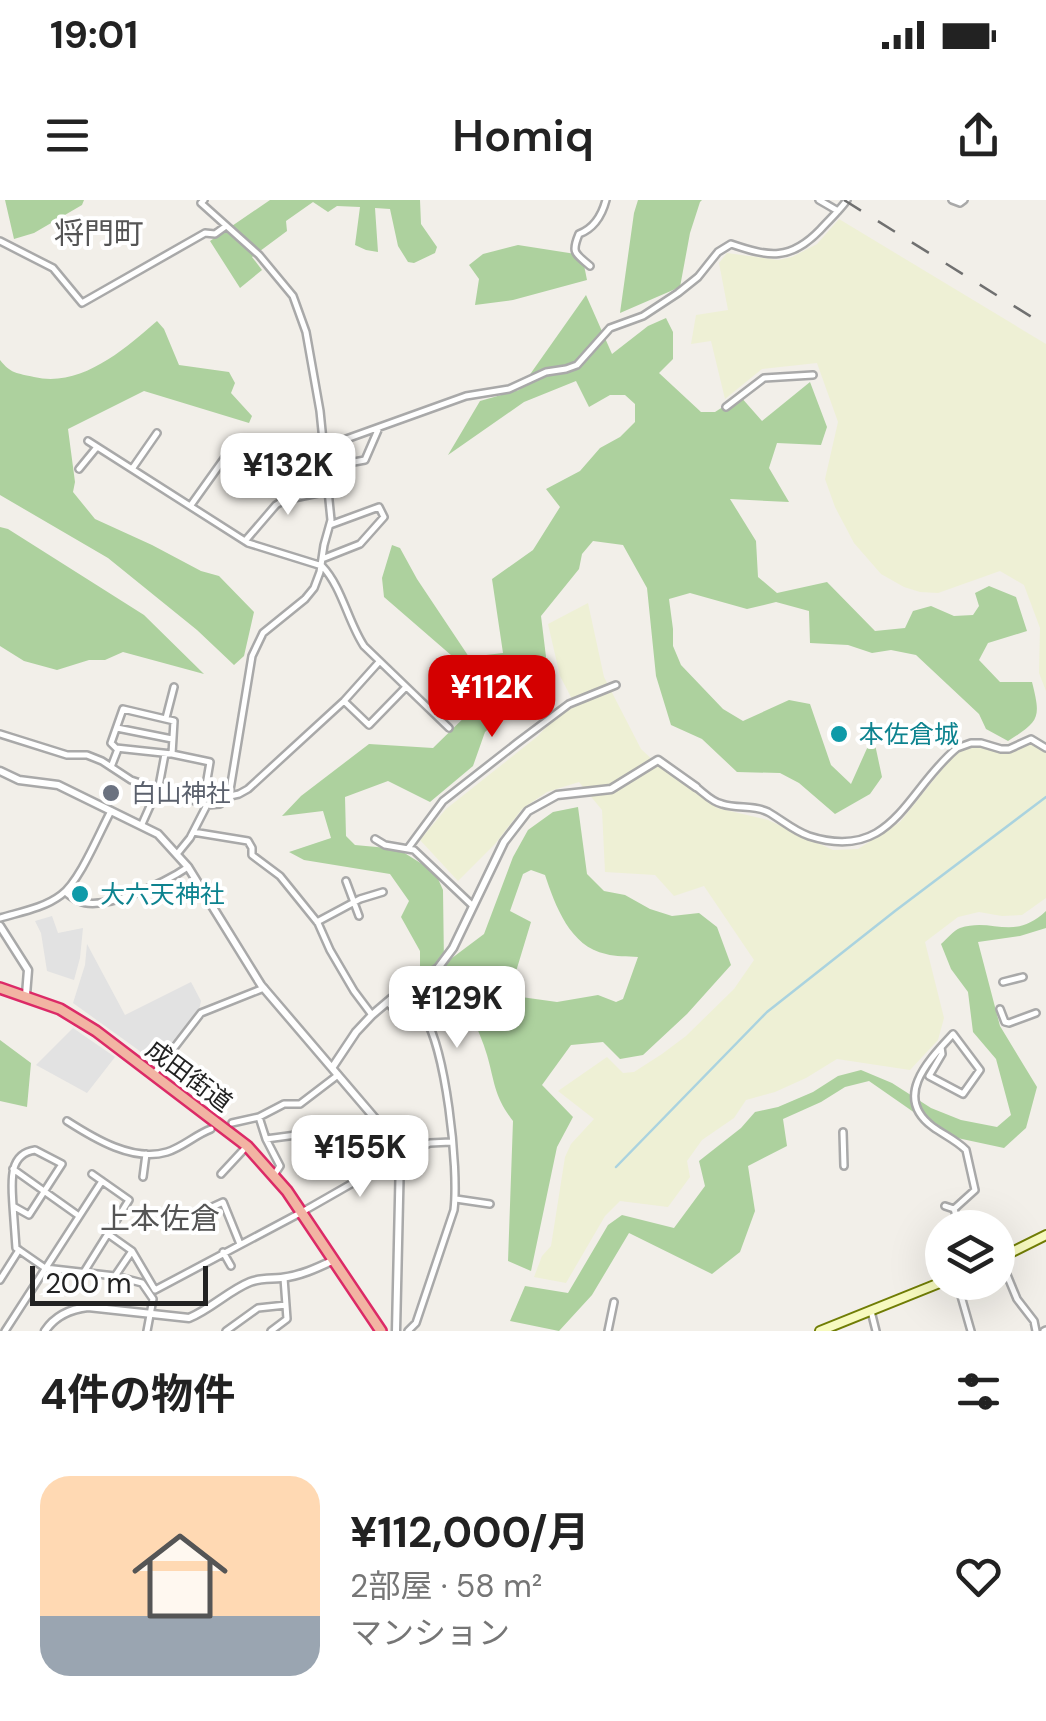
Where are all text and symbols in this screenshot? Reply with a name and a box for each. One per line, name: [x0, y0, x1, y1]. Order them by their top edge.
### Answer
text: 19:01: [50, 10, 138, 60]
text: Homiq: [452, 106, 594, 165]
icon: menu: [40, 108, 95, 163]
icon: share: [951, 108, 1006, 163]
district label: 将門町: [54, 214, 144, 253]
pin: ¥132K: [218, 433, 358, 518]
text: ¥132K: [242, 444, 334, 486]
pin: ¥112K: [422, 655, 562, 740]
text: ¥112K: [450, 666, 534, 708]
place label: 本佐倉城: [859, 718, 959, 751]
marker: 本佐倉城: [828, 723, 850, 745]
place label: 白山神社: [131, 777, 231, 810]
marker: 白山神社: [100, 782, 122, 804]
place label: 大六天神社: [100, 878, 225, 911]
marker: 大六天神社: [69, 883, 91, 905]
pin: ¥129K: [387, 966, 527, 1051]
text: ¥129K: [411, 977, 503, 1019]
street label: 成田街道: [139, 1033, 239, 1119]
pin: ¥155K: [290, 1115, 430, 1200]
text: ¥155K: [313, 1126, 407, 1168]
district label: 上本佐倉: [100, 1199, 220, 1238]
map controls: [925, 1210, 1015, 1300]
button: layers: [925, 1210, 1015, 1300]
scale bar: [30, 1261, 208, 1306]
text: 200 m: [45, 1265, 132, 1302]
icon: filters: [951, 1364, 1006, 1419]
text: 4件の物件: [40, 1367, 235, 1422]
text: ¥112,000/月: [350, 1505, 589, 1560]
icon: home: [120, 1516, 240, 1636]
icon: heart: [951, 1549, 1006, 1604]
text: 2部屋 · 58 m²: [350, 1565, 542, 1607]
text: マンション: [350, 1612, 510, 1654]

